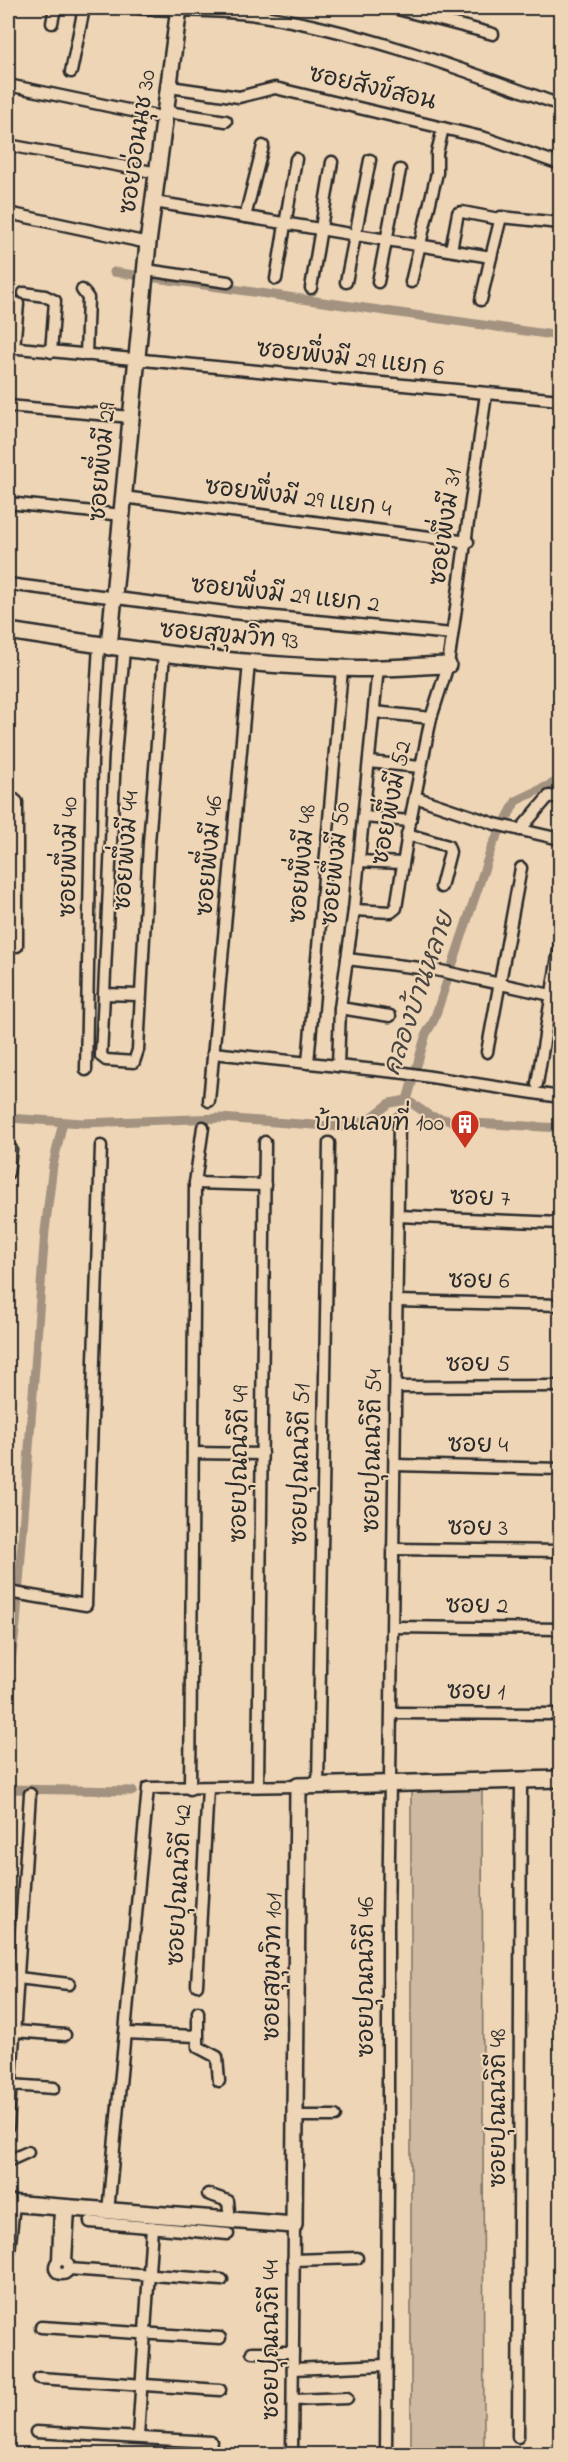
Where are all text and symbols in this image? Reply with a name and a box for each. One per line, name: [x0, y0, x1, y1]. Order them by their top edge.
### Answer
street label: ซอยสังข์สอน: [305, 56, 439, 121]
street label: ซอยอ่อนนุช 30: [112, 68, 166, 216]
street label: ซอยพึ่งมี 29 แยก 6: [254, 327, 447, 387]
street label: ซอยพึ่งมี 29: [75, 400, 127, 523]
street label: ซอยพึ่งมี 29 แยก 4: [203, 464, 394, 528]
street label: ซอยพึ่งมี 31: [415, 465, 473, 588]
street label: ซอยพึ่งมี 29 แยก 2: [189, 563, 382, 623]
street label: ซอยสุขุมวิท 93: [158, 613, 300, 661]
street label: ซอยพึ่งมี 52: [358, 737, 422, 868]
street label: ซอยพึ่งมี 44: [100, 789, 150, 912]
street label: ซอยพึ่งมี 46: [182, 793, 234, 918]
street label: ซอยพึ่งมี 40: [45, 796, 89, 918]
street label: ซอยพึ่งมี 50: [307, 800, 361, 928]
street label: ซอยพึ่งมี 48: [275, 803, 327, 925]
water label: คลองบ้านหลาย: [374, 904, 467, 1081]
place label: บ้านเลขที่ 100: [315, 1100, 444, 1142]
building icon: บ้านเลขที่ 100: [449, 1108, 481, 1150]
street label: ซอย 7: [449, 1180, 511, 1218]
street label: ซอย 6: [448, 1264, 510, 1300]
street label: ซอย 5: [446, 1348, 511, 1383]
street label: ซอยปุณณวิถี 54: [355, 1369, 393, 1533]
street label: ซอยปุณณวิถี 51: [283, 1383, 321, 1545]
street label: ซอยปุณณวิถี 49: [222, 1384, 260, 1543]
street label: ซอย 4: [447, 1428, 509, 1464]
street label: ซอย 3: [447, 1511, 509, 1547]
street label: ซอย 2: [445, 1589, 509, 1625]
street label: ซอย 1: [447, 1675, 506, 1711]
street label: ซอยปุณณวิถี 42: [159, 1803, 203, 1967]
street label: ซอยสุขุมวิท 101: [255, 1892, 293, 2041]
street label: ซอยปุณณวิถี 46: [350, 1896, 385, 2057]
street label: ซอยปุณณวิถี 48: [482, 2028, 517, 2188]
street label: ซอยปุณณวิถี 44: [255, 2260, 290, 2420]

